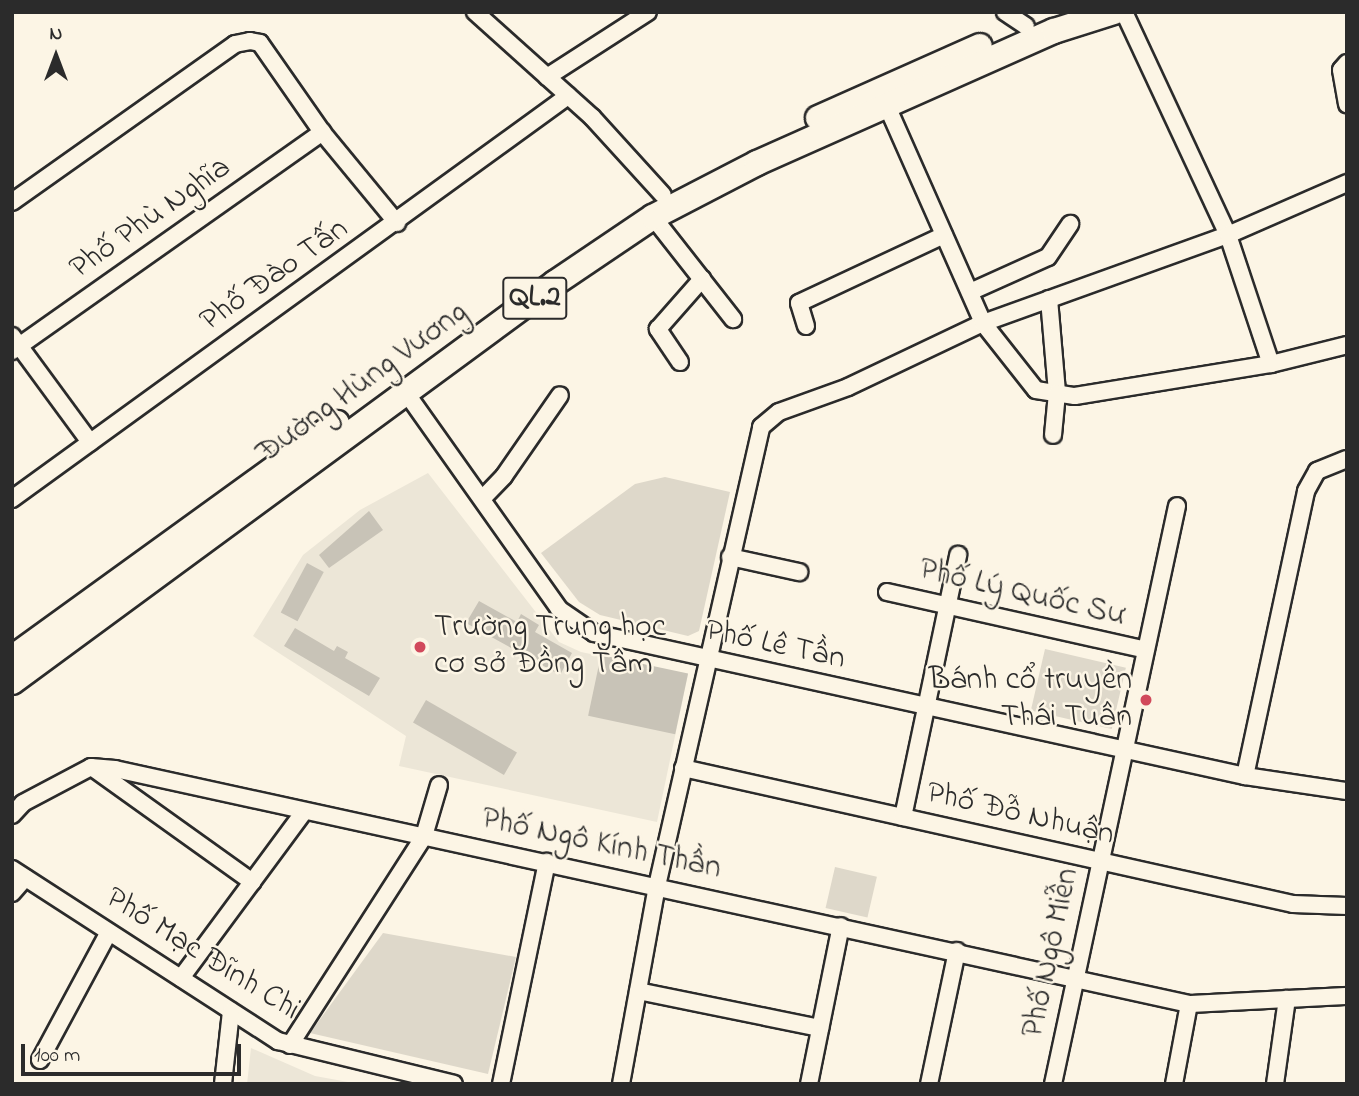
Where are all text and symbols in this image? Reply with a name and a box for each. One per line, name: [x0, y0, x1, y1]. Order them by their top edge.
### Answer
north arrow: [21, 21, 91, 91]
text: N: [50, 21, 62, 48]
street label: Phố Phù Nghĩa: [63, 150, 239, 288]
street label: Phố Đào Tấn: [193, 211, 357, 341]
road number: QL.2: [502, 272, 568, 324]
street label: Đường Hùng Vương: [250, 295, 476, 473]
street label: Phố Lý Quốc Sư: [915, 552, 1129, 636]
place label: Trường Trung học cơ sở Đồng Tâm: [434, 610, 666, 685]
street label: Phố Lê Tần: [702, 612, 848, 680]
marker: Trường Trung học cơ sở Đồng Tâm: [412, 639, 428, 655]
place label: Bánh cổ truyền Thái Tuân: [929, 663, 1132, 738]
marker: Bánh cổ truyền Thái Tuân: [1138, 692, 1154, 708]
street label: Phố Đỗ Nhuận: [922, 775, 1118, 855]
street label: Phố Ngô Kính Thần: [478, 801, 724, 889]
street label: Phố Ngô Miễn: [1015, 865, 1089, 1041]
street label: Phố Mạc Đĩnh Chi: [98, 880, 306, 1030]
scale bar: [24, 1030, 245, 1074]
text: 100 m: [34, 1041, 80, 1071]

